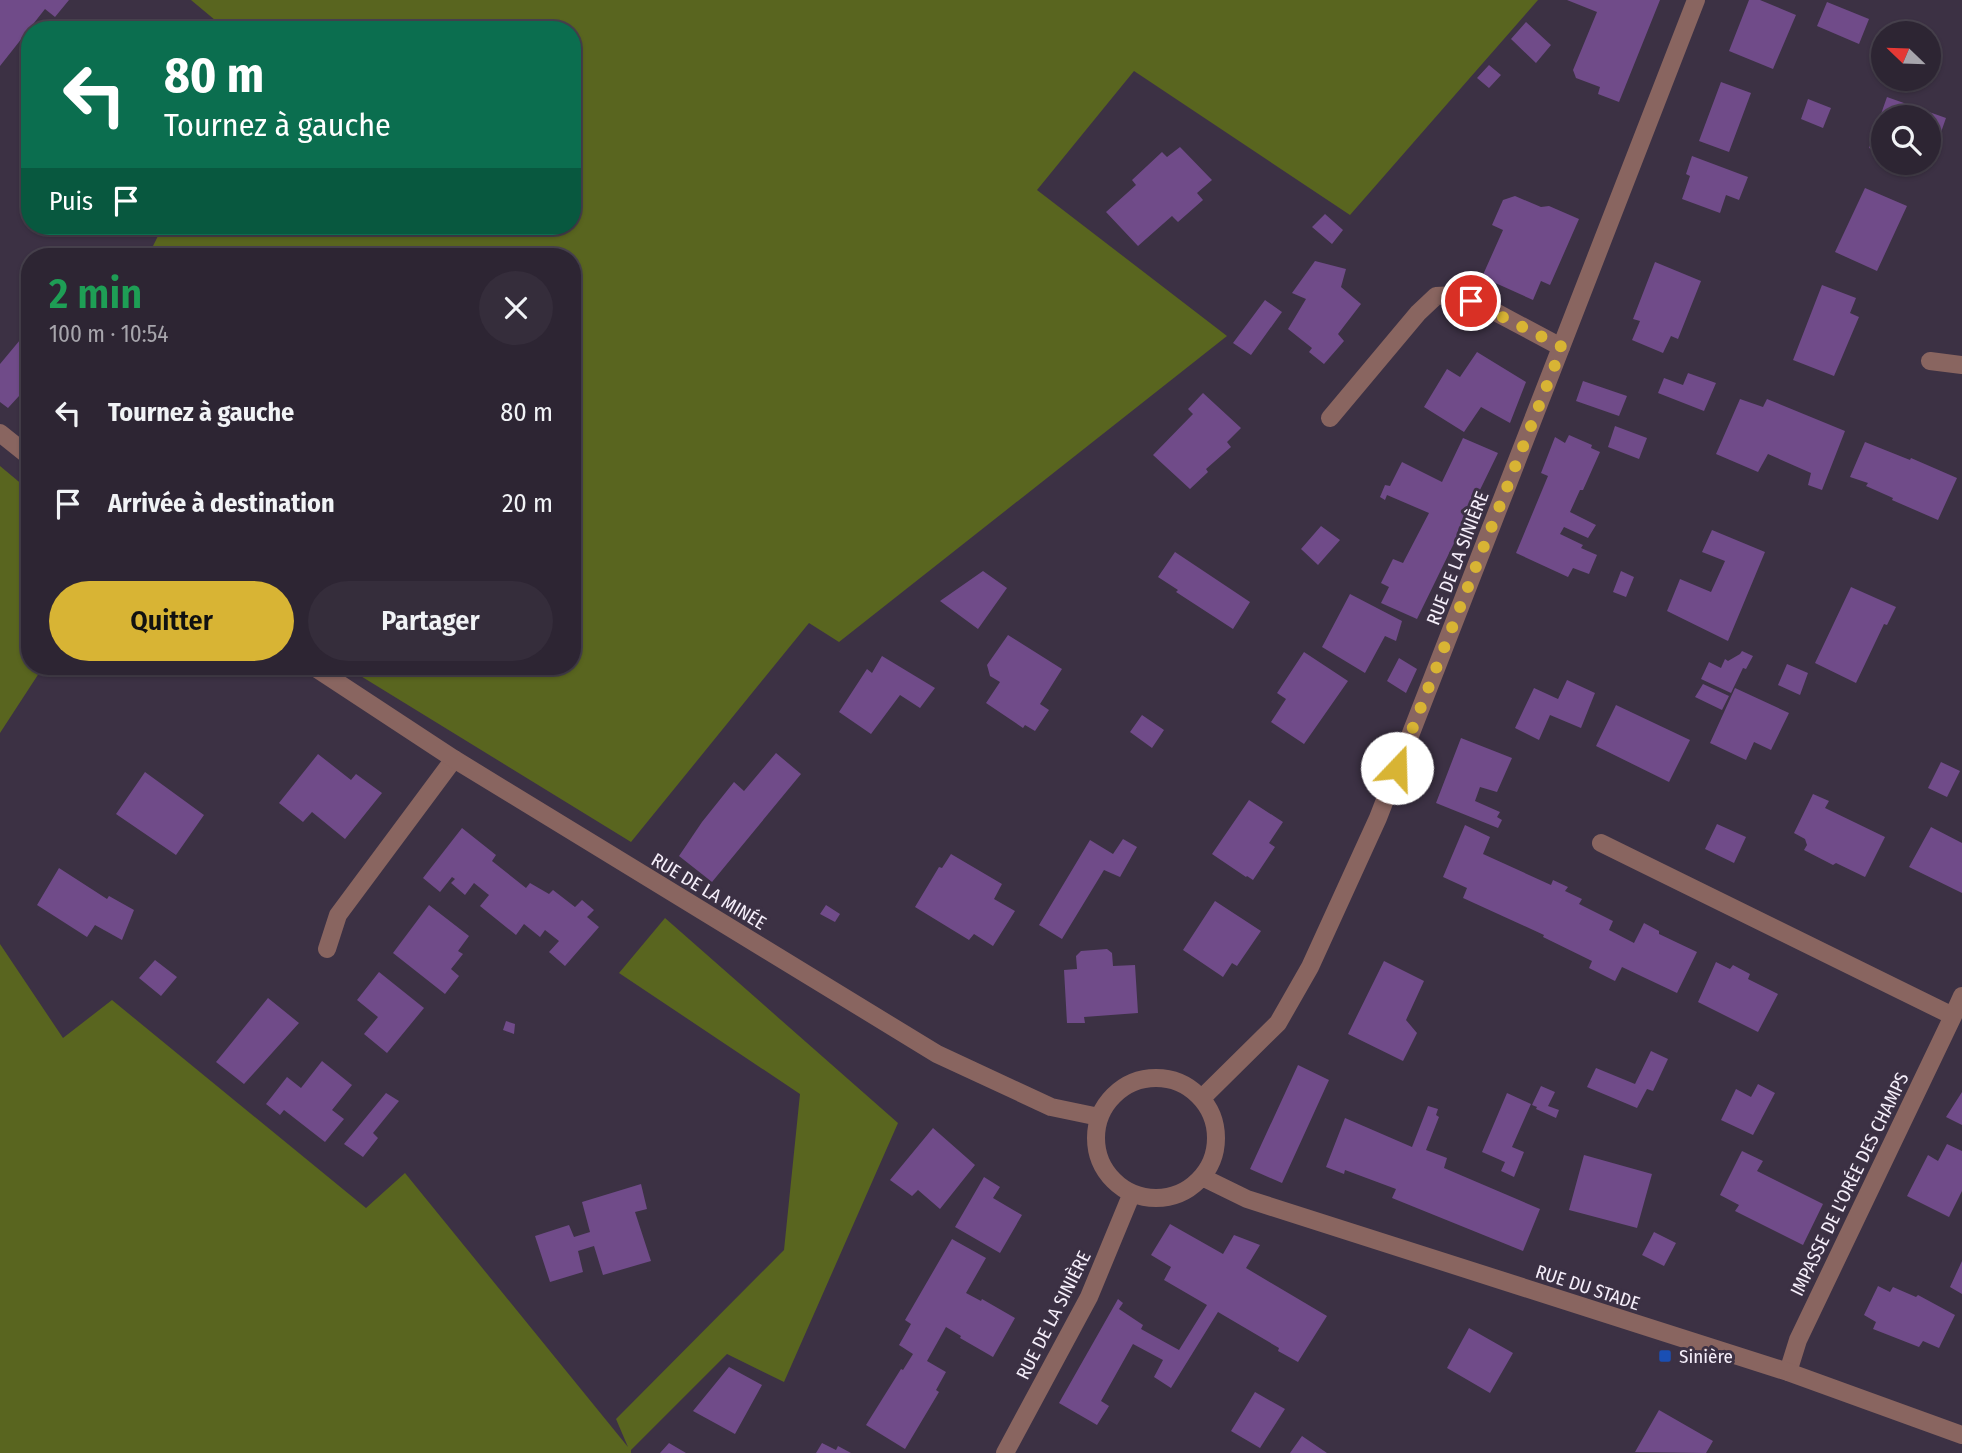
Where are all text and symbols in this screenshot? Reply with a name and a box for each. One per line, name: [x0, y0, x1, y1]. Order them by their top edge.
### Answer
north arrow: [1871, 21, 1941, 91]
map controls: [1871, 21, 1941, 175]
text: 80 m: [164, 46, 264, 105]
icon: left: [49, 49, 140, 140]
button: search: [1871, 105, 1941, 175]
text: Tournez à gauche: [164, 106, 391, 144]
icon: arrive: [107, 182, 145, 220]
text: Puis: [49, 186, 93, 217]
text: 2 min: [49, 269, 142, 319]
button: close: [479, 271, 553, 345]
pin: [1441, 271, 1501, 331]
icon: arrive: [1452, 282, 1490, 320]
text: 100 m · 10:54: [49, 320, 168, 348]
icon: left: [49, 394, 87, 432]
text: Tournez à gauche: [108, 397, 294, 428]
text: 80 m: [500, 397, 553, 428]
icon: arrive: [49, 485, 87, 523]
text: Arrivée à destination: [108, 488, 335, 519]
text: 20 m: [502, 488, 553, 519]
street label: RUE DE LA SINIÈRE: [1421, 488, 1494, 628]
button: Quitter: [49, 581, 294, 661]
button: Partager: [308, 581, 553, 661]
position arrow: [1360, 731, 1434, 805]
street label: RUE DE LA MINÉE: [647, 848, 770, 935]
street label: IMPASSE DE L'ORÉE DES CHAMPS: [1785, 1069, 1914, 1300]
street label: RUE DE LA SINIÈRE: [1011, 1247, 1096, 1383]
street label: RUE DU STADE: [1533, 1260, 1643, 1315]
place label: Sinière: [1679, 1345, 1733, 1368]
marker: Sinière: [1657, 1348, 1673, 1364]

